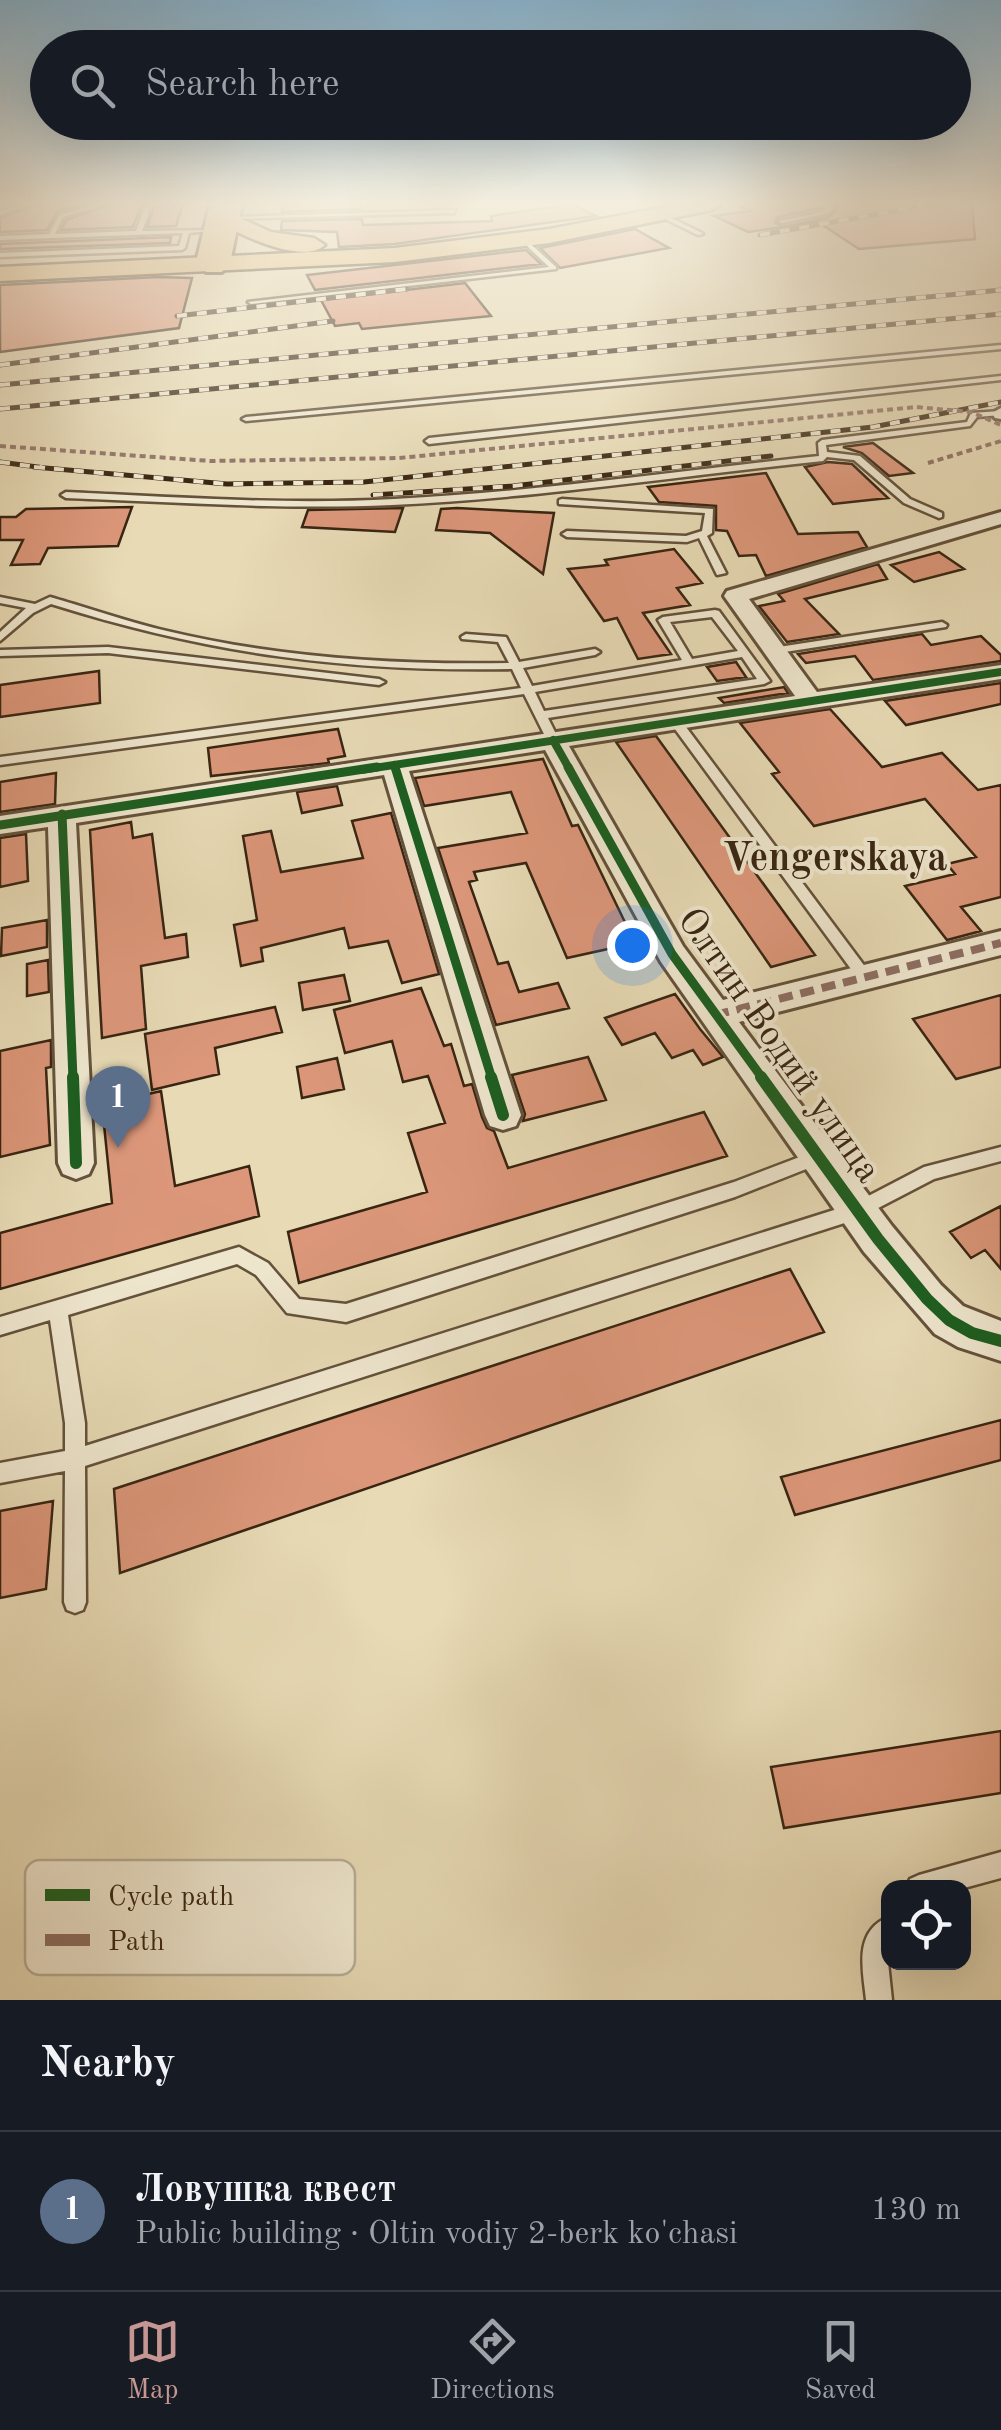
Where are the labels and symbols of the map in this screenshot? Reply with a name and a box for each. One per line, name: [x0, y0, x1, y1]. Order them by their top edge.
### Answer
district label: Vengerskaya: [722, 840, 948, 880]
street label: Олтин Водий улица: [669, 902, 887, 1190]
your location: [607, 920, 658, 971]
pin: 1: [86, 1066, 150, 1148]
legend: [25, 1860, 355, 1975]
text: Cycle path: [108, 1884, 234, 1912]
text: Path: [108, 1929, 165, 1957]

